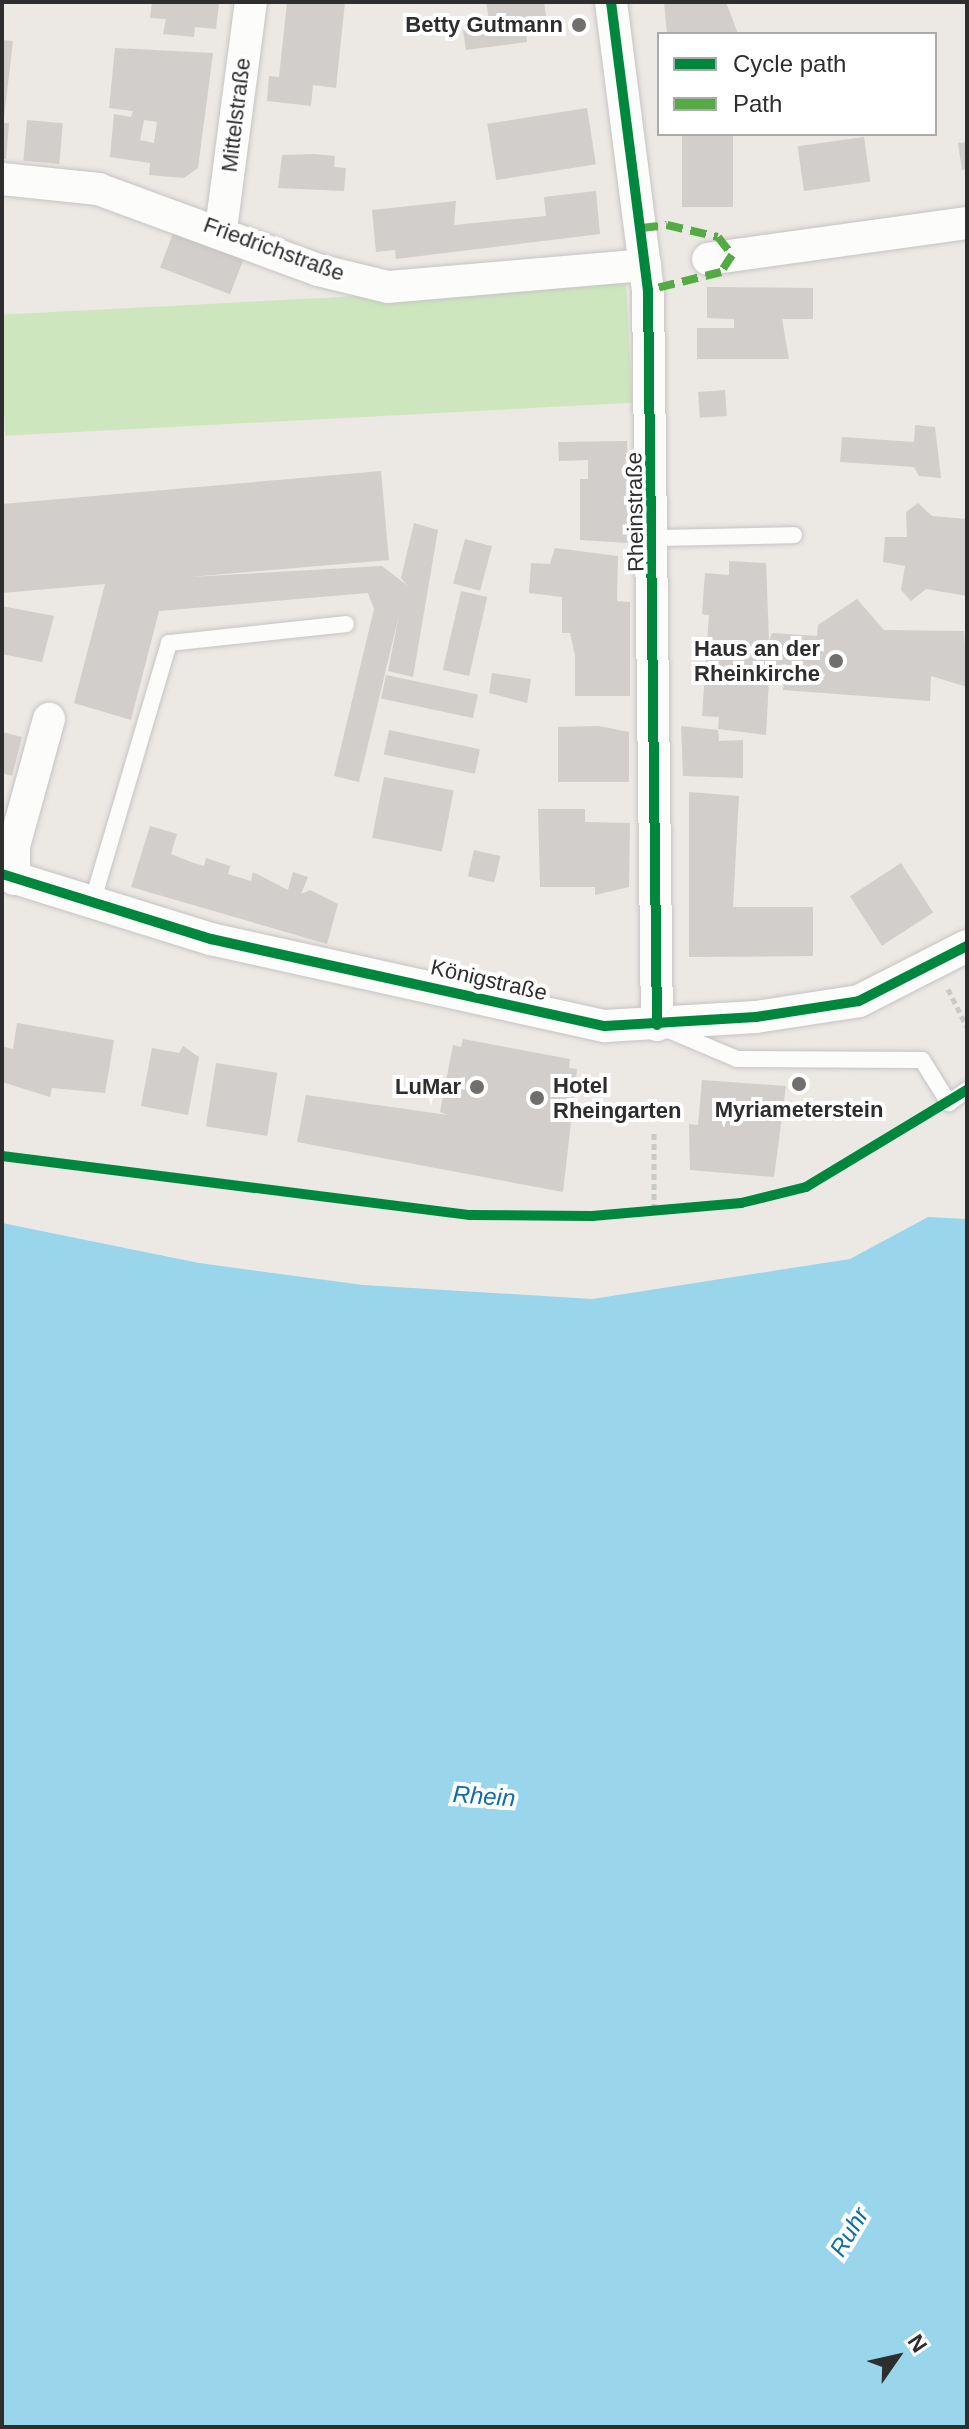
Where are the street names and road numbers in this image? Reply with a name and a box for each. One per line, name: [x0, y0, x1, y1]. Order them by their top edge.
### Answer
street label: Mittelstraße: [216, 56, 256, 174]
street label: Friedrichstraße: [200, 211, 348, 287]
street label: Rheinstraße: [621, 452, 649, 572]
street label: Königstraße: [428, 954, 550, 1006]

